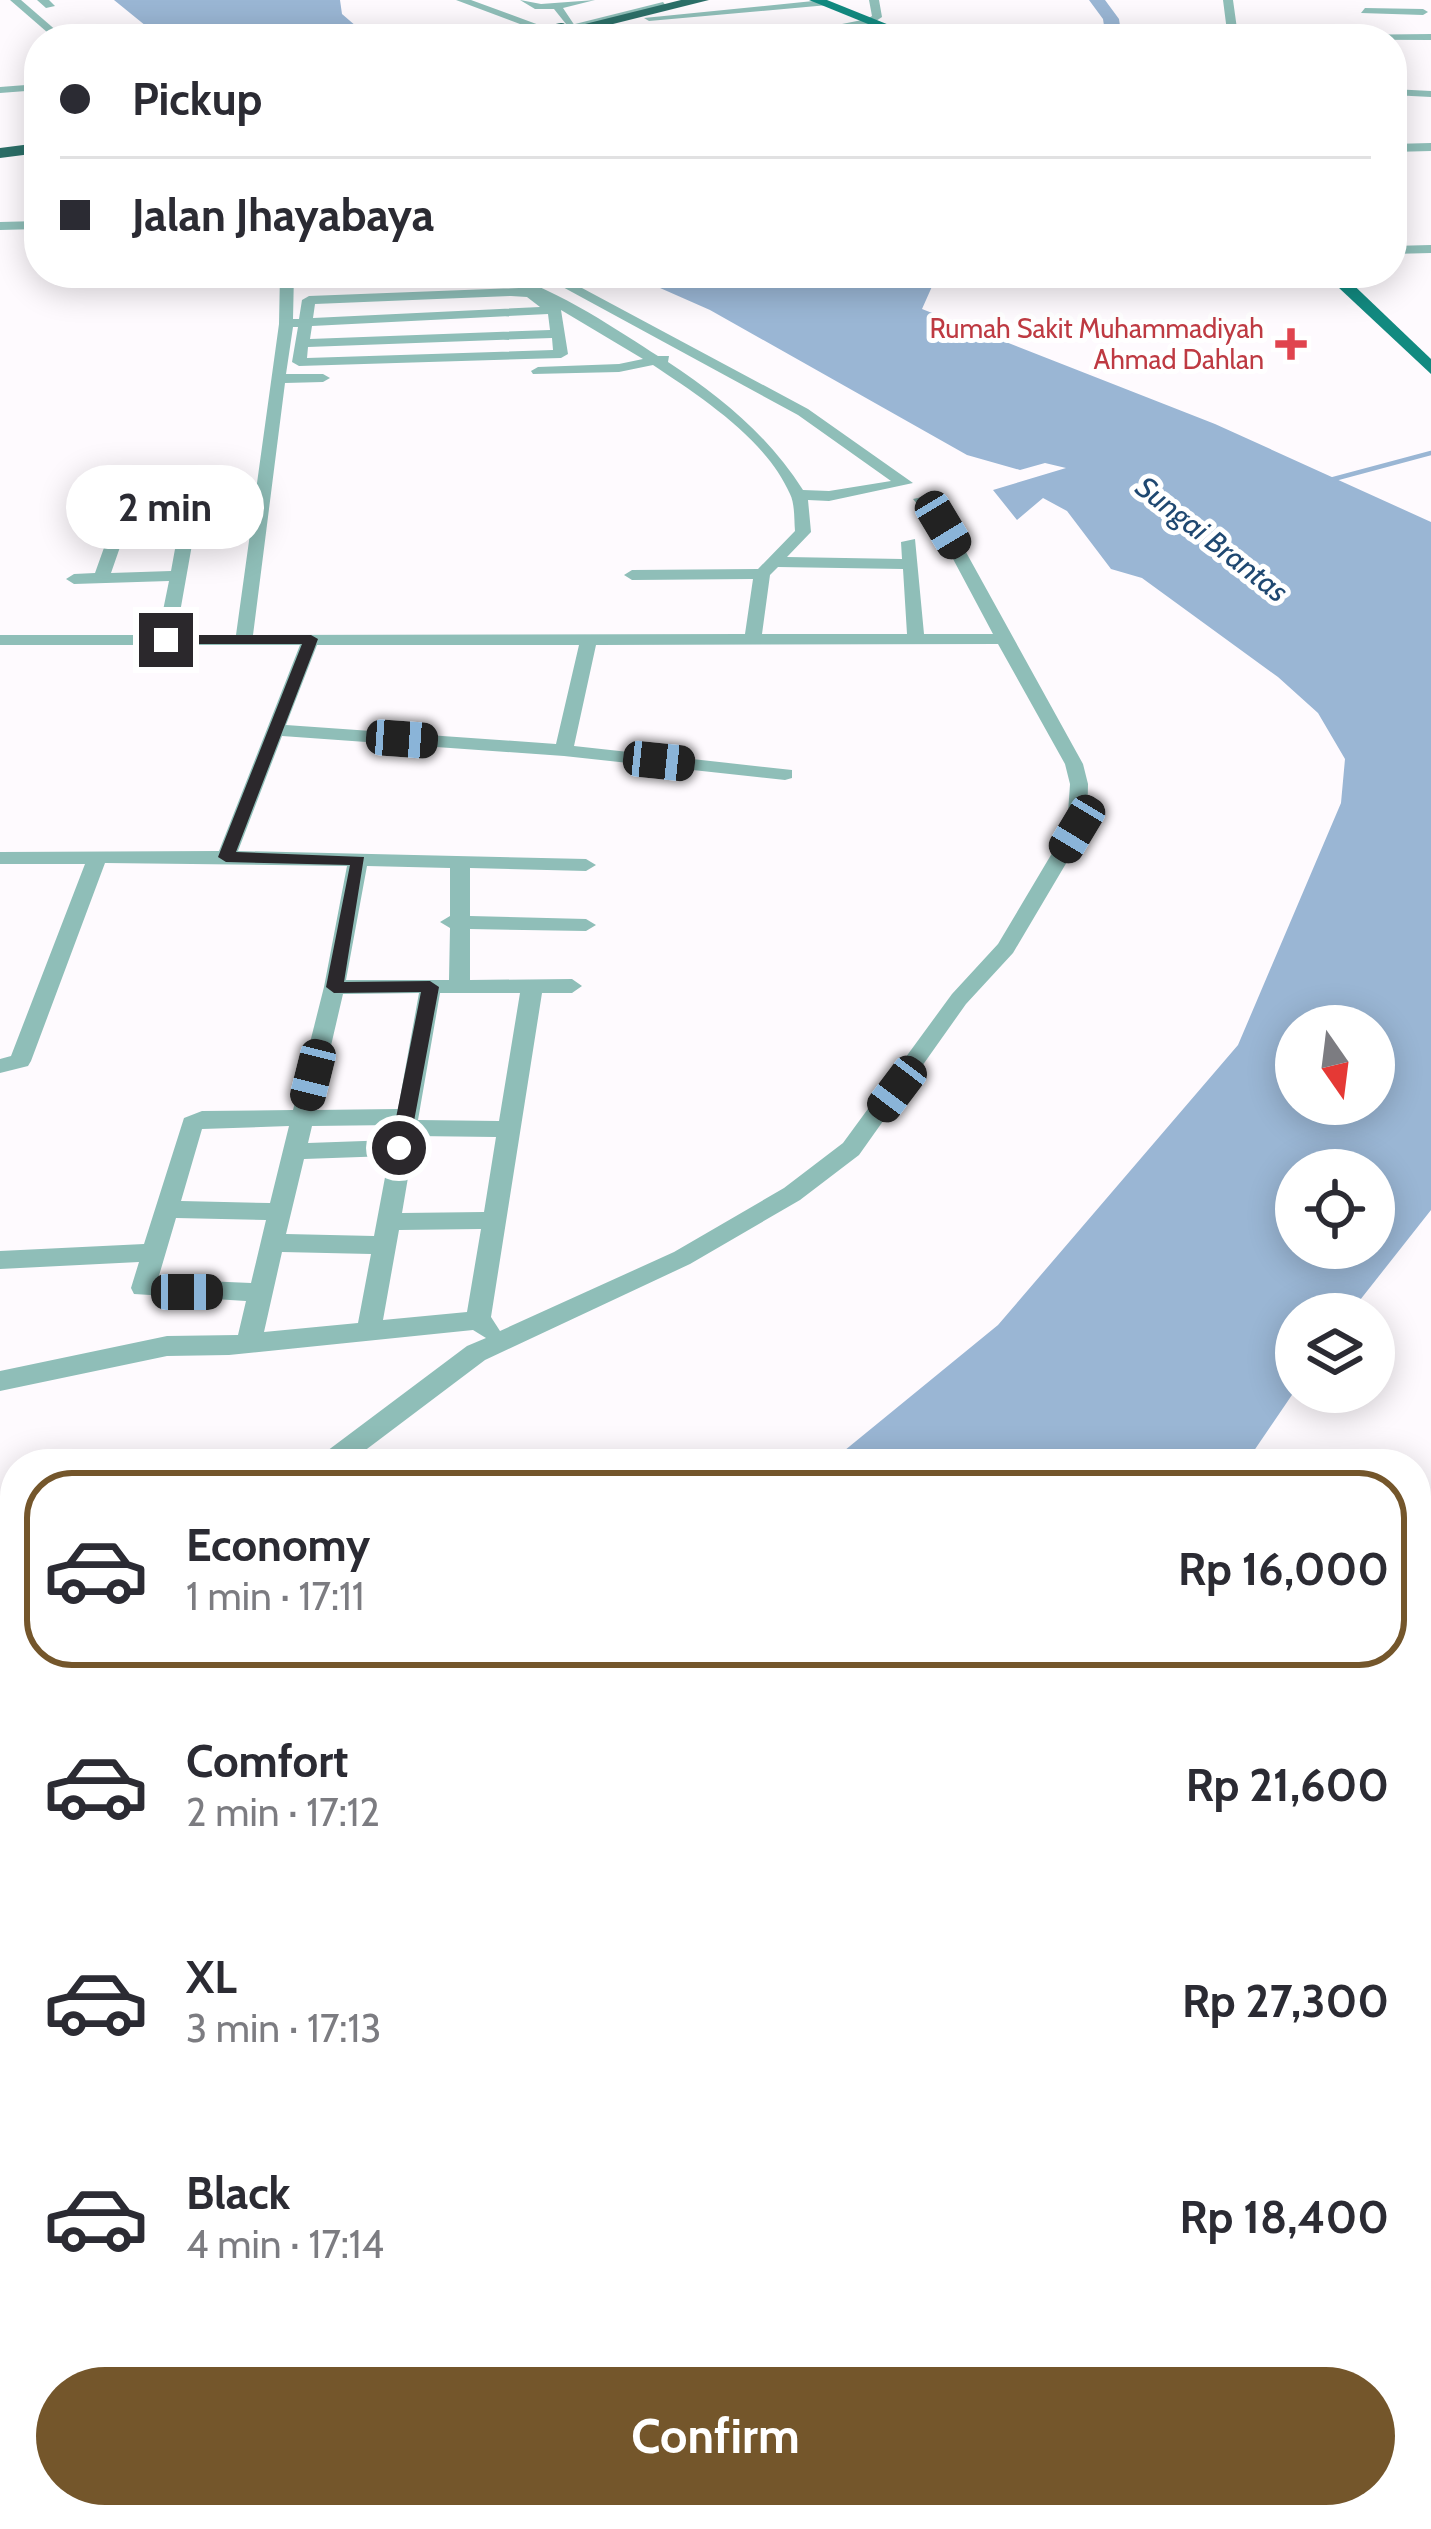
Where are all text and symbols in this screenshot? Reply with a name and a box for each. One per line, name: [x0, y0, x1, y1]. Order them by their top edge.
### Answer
text: Pickup: [132, 72, 262, 126]
text: Jalan Jhayabaya: [132, 188, 434, 242]
place label: Rumah Sakit Muhammadiyah Ahmad Dahlan: [929, 312, 1264, 376]
marker: Rumah Sakit Muhammadiyah Ahmad Dahlan: [1275, 328, 1307, 360]
callout: 2 min: [67, 466, 265, 550]
water label: Sungai Brantas: [1129, 468, 1295, 610]
text: 2 min: [118, 483, 212, 531]
car: [909, 485, 977, 565]
route end: [139, 613, 193, 667]
car: [365, 719, 439, 759]
car: [621, 739, 697, 783]
car: [1043, 789, 1111, 869]
north arrow: [1275, 1005, 1395, 1125]
map controls: [1275, 1005, 1395, 1413]
car: [287, 1036, 339, 1114]
car: [861, 1049, 933, 1129]
route start: [372, 1121, 426, 1175]
button: locate: [1275, 1149, 1395, 1269]
car: [151, 1274, 223, 1310]
button: layers: [1275, 1293, 1395, 1413]
icon: car: [42, 1515, 150, 1623]
text: Economy: [186, 1518, 370, 1572]
text: Rp 16,000: [1178, 1542, 1389, 1596]
text: 1 min · 17:11: [186, 1572, 364, 1620]
icon: car: [42, 1731, 150, 1839]
text: Comfort: [186, 1734, 349, 1788]
text: Rp 21,600: [1186, 1758, 1389, 1812]
text: 2 min · 17:12: [186, 1788, 380, 1836]
icon: car: [42, 1947, 150, 2055]
text: XL: [186, 1950, 237, 2004]
text: Rp 27,300: [1182, 1974, 1389, 2028]
text: 3 min · 17:13: [186, 2004, 381, 2052]
icon: car: [42, 2163, 150, 2271]
text: Black: [186, 2166, 290, 2220]
text: Rp 18,400: [1180, 2190, 1389, 2244]
text: 4 min · 17:14: [186, 2220, 384, 2268]
button: Confirm: [36, 2367, 1395, 2505]

